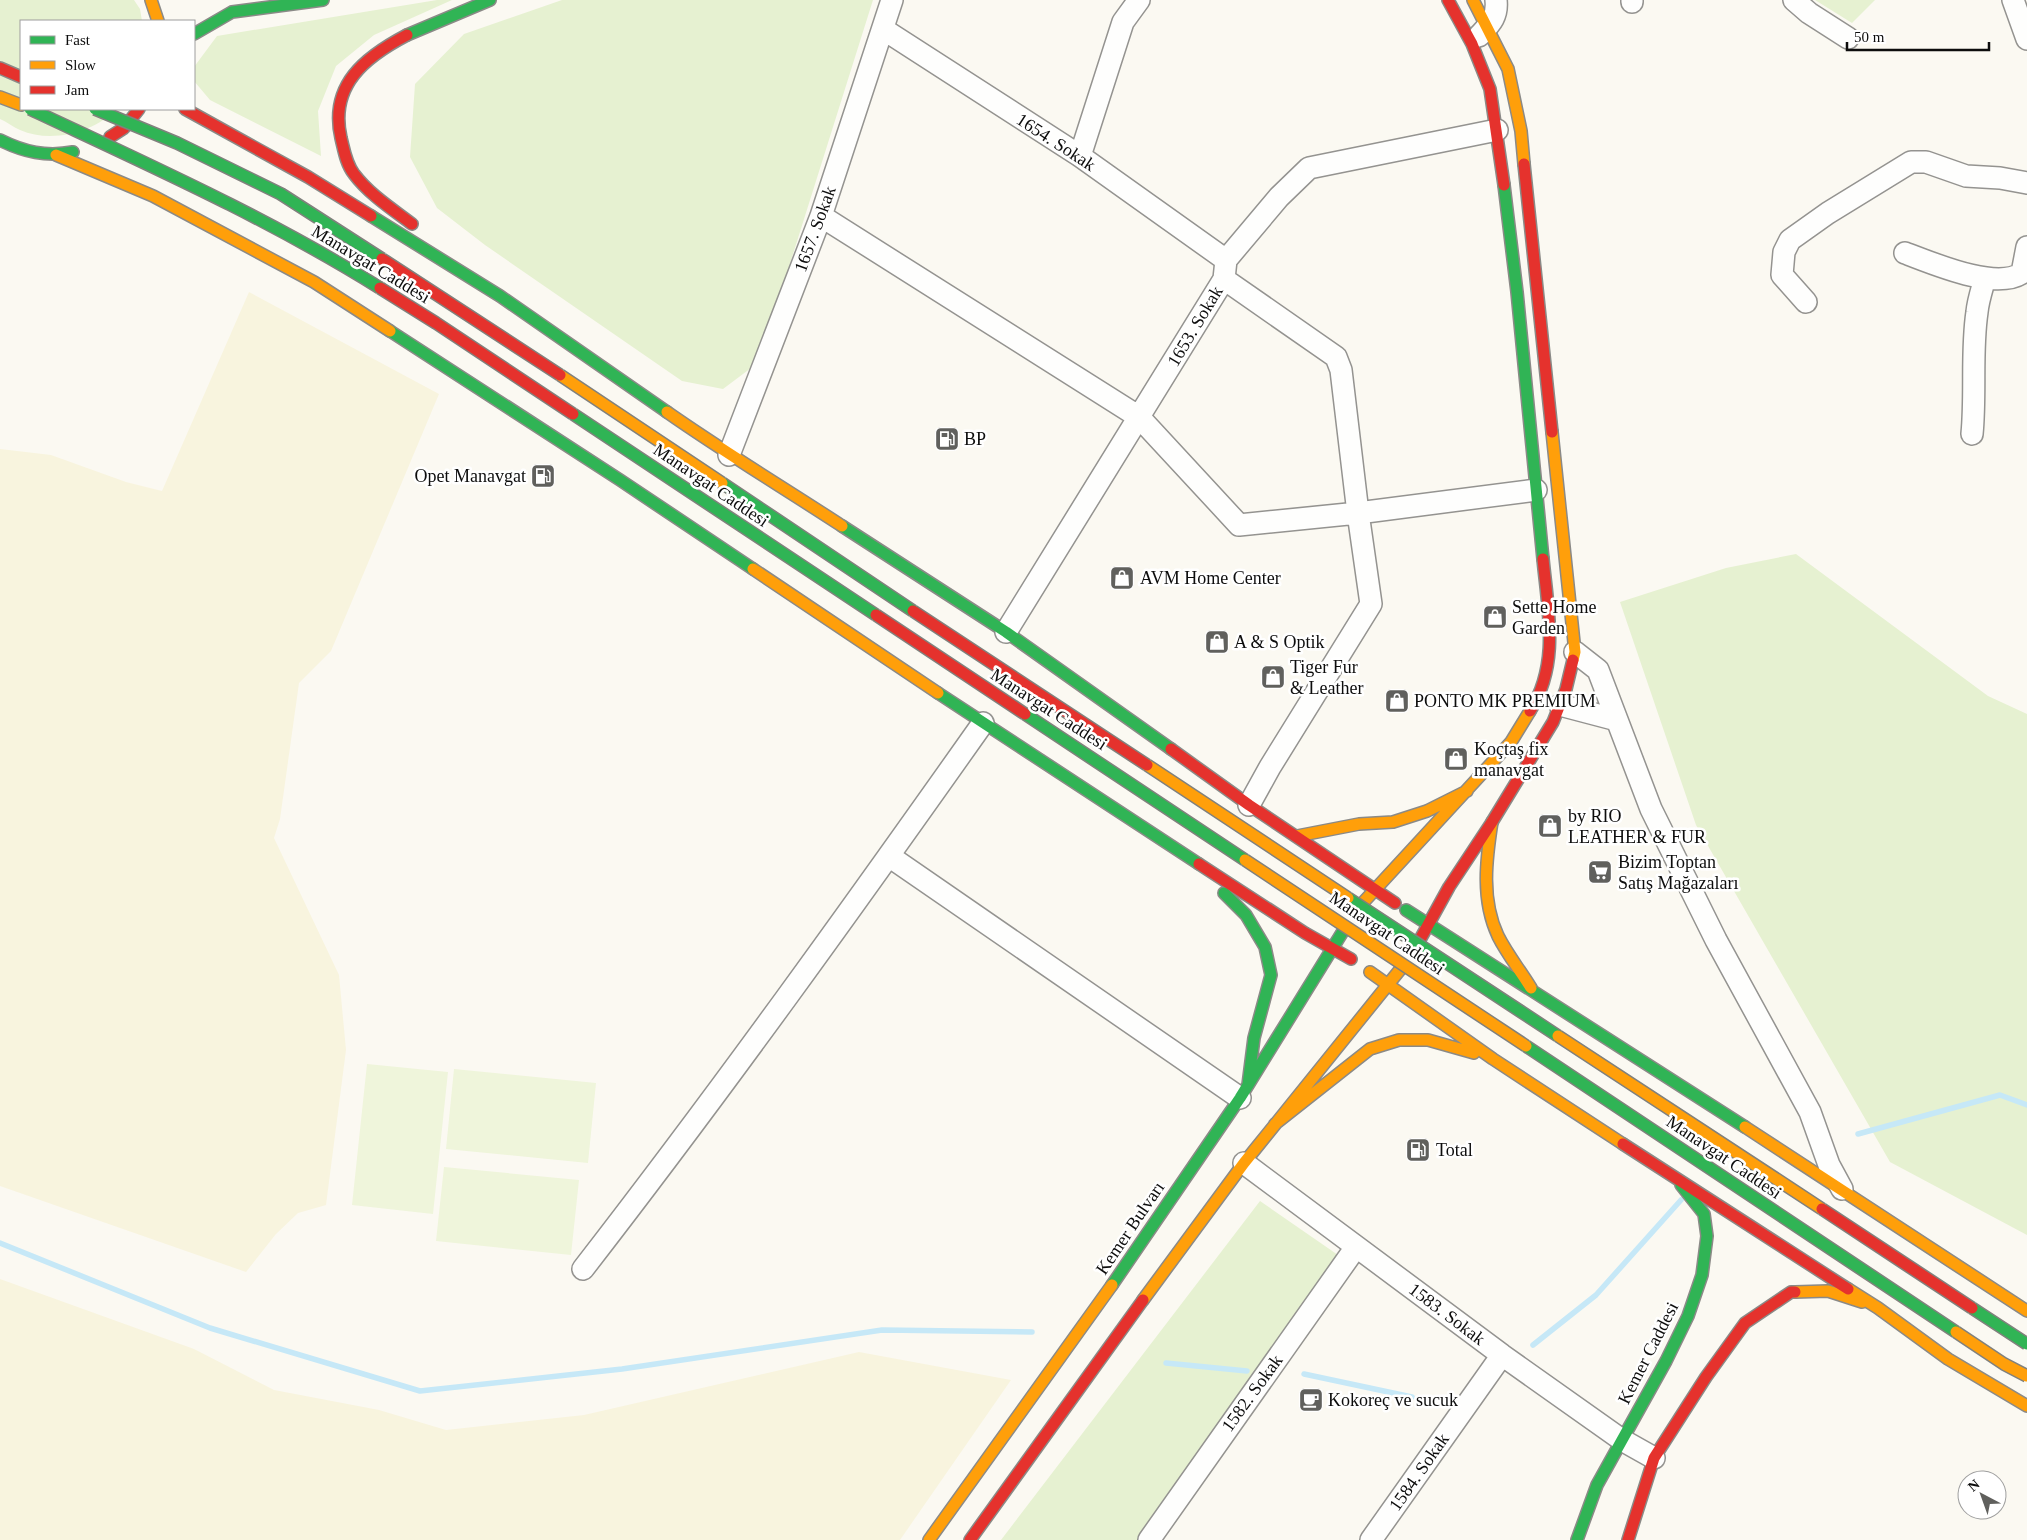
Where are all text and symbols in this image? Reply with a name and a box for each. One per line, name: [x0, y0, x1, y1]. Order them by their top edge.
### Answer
legend: [20, 20, 195, 110]
scale bar: [1847, 20, 1990, 52]
text: 50 m: [1854, 29, 1885, 45]
text: Fast: [65, 32, 91, 48]
text: Slow: [65, 57, 96, 73]
text: Jam: [65, 82, 89, 98]
street label: 1654. Sokak: [1013, 109, 1099, 175]
street label: 1657. Sokak: [790, 183, 840, 275]
street label: Manavgat Caddesi: [308, 221, 434, 307]
street label: 1653. Sokak: [1163, 282, 1227, 370]
fuel station icon: BP: [934, 426, 960, 452]
place label: BP: [964, 429, 986, 449]
street label: Manavgat Caddesi: [650, 439, 772, 531]
fuel station icon: Opet Manavgat: [530, 463, 556, 489]
place label: Opet Manavgat: [415, 466, 526, 486]
shop icon: AVM Home Center: [1109, 565, 1135, 591]
place label: AVM Home Center: [1140, 568, 1281, 588]
place label: Sette Home Garden: [1512, 597, 1596, 638]
shop icon: Sette Home Garden: [1482, 604, 1508, 630]
shop icon: A & S Optik: [1204, 629, 1230, 655]
place label: A & S Optik: [1234, 632, 1325, 652]
place label: Tiger Fur & Leather: [1290, 657, 1363, 698]
street label: Manavgat Caddesi: [987, 664, 1111, 754]
shop icon: Tiger Fur & Leather: [1260, 664, 1286, 690]
shop icon: PONTO MK PREMIUM: [1384, 688, 1410, 714]
place label: PONTO MK PREMIUM: [1414, 691, 1596, 711]
place label: Koçtaş fix manavgat: [1474, 739, 1548, 780]
shop icon: Koçtaş fix manavgat: [1443, 746, 1469, 772]
place label: by RIO LEATHER & FUR: [1568, 806, 1706, 847]
shop icon: by RIO LEATHER & FUR: [1537, 813, 1563, 839]
place label: Bizim Toptan Satış Mağazaları: [1618, 852, 1738, 893]
supermarket icon: Bizim Toptan Satış Mağazaları: [1587, 859, 1613, 885]
street label: Manavgat Caddesi: [1326, 887, 1448, 979]
street label: Manavgat Caddesi: [1663, 1111, 1785, 1203]
fuel station icon: Total: [1405, 1137, 1431, 1163]
place label: Total: [1436, 1140, 1473, 1160]
street label: Kemer Bulvarı: [1092, 1178, 1168, 1278]
street label: 1583. Sokak: [1405, 1279, 1489, 1349]
street label: Kemer Caddesi: [1614, 1299, 1682, 1407]
street label: 1582. Sokak: [1217, 1351, 1287, 1435]
cafe icon: Kokoreç ve sucuk: [1298, 1387, 1324, 1413]
place label: Kokoreç ve sucuk: [1328, 1390, 1458, 1410]
street label: 1584. Sokak: [1385, 1429, 1453, 1515]
north arrow: [1957, 1470, 2007, 1520]
text: N: [1965, 1477, 1983, 1495]

